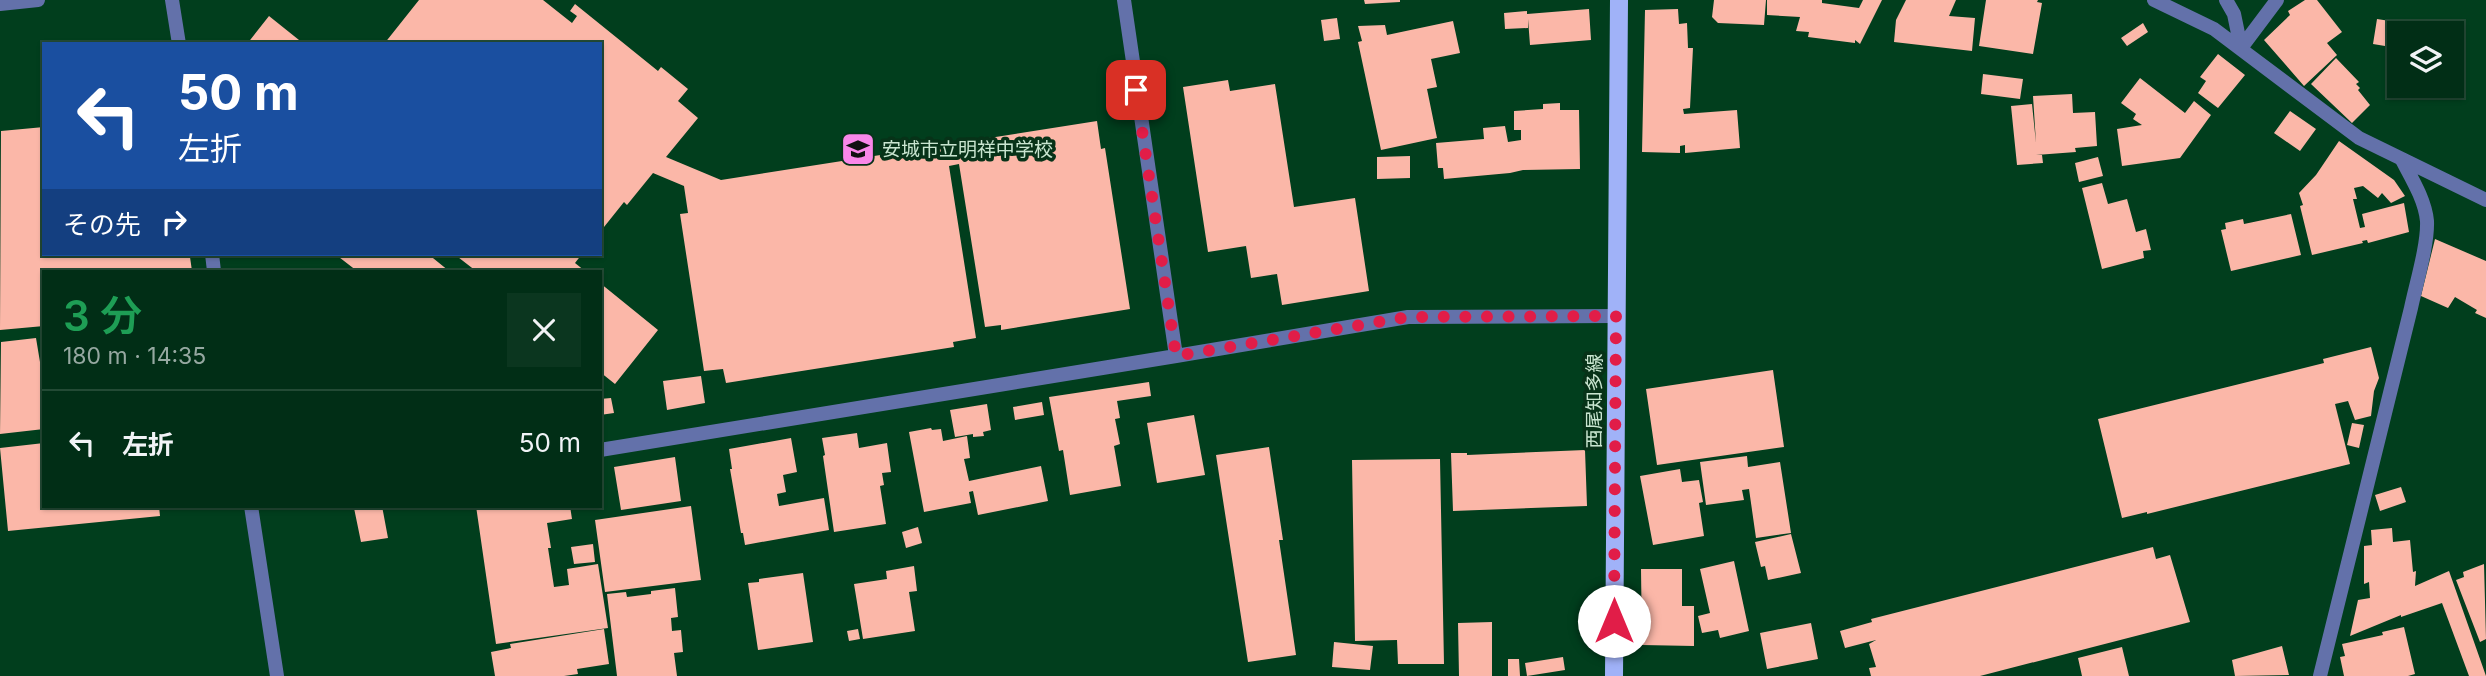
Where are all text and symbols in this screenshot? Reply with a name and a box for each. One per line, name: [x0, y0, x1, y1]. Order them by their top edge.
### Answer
map controls: [2387, 21, 2464, 98]
button: layers: [2387, 21, 2464, 98]
pin: [1106, 60, 1166, 120]
text: 50 m: [178, 63, 299, 122]
icon: left: [63, 70, 154, 161]
icon: arrive: [1117, 71, 1155, 109]
text: 左折: [178, 129, 242, 168]
school or university icon: 安城市立明祥中学校: [839, 130, 877, 168]
place label: 安城市立明祥中学校: [882, 138, 1053, 161]
icon: right: [155, 203, 193, 241]
text: その先: [63, 209, 141, 240]
text: 3 分: [63, 290, 142, 341]
button: close: [507, 293, 581, 367]
text: 180 m · 14:35: [63, 342, 206, 370]
street label: 西尾知多線: [1583, 353, 1606, 449]
icon: left: [63, 424, 101, 462]
text: 50 m: [519, 427, 581, 458]
text: 左折: [122, 429, 174, 460]
position arrow: [1577, 584, 1651, 658]

